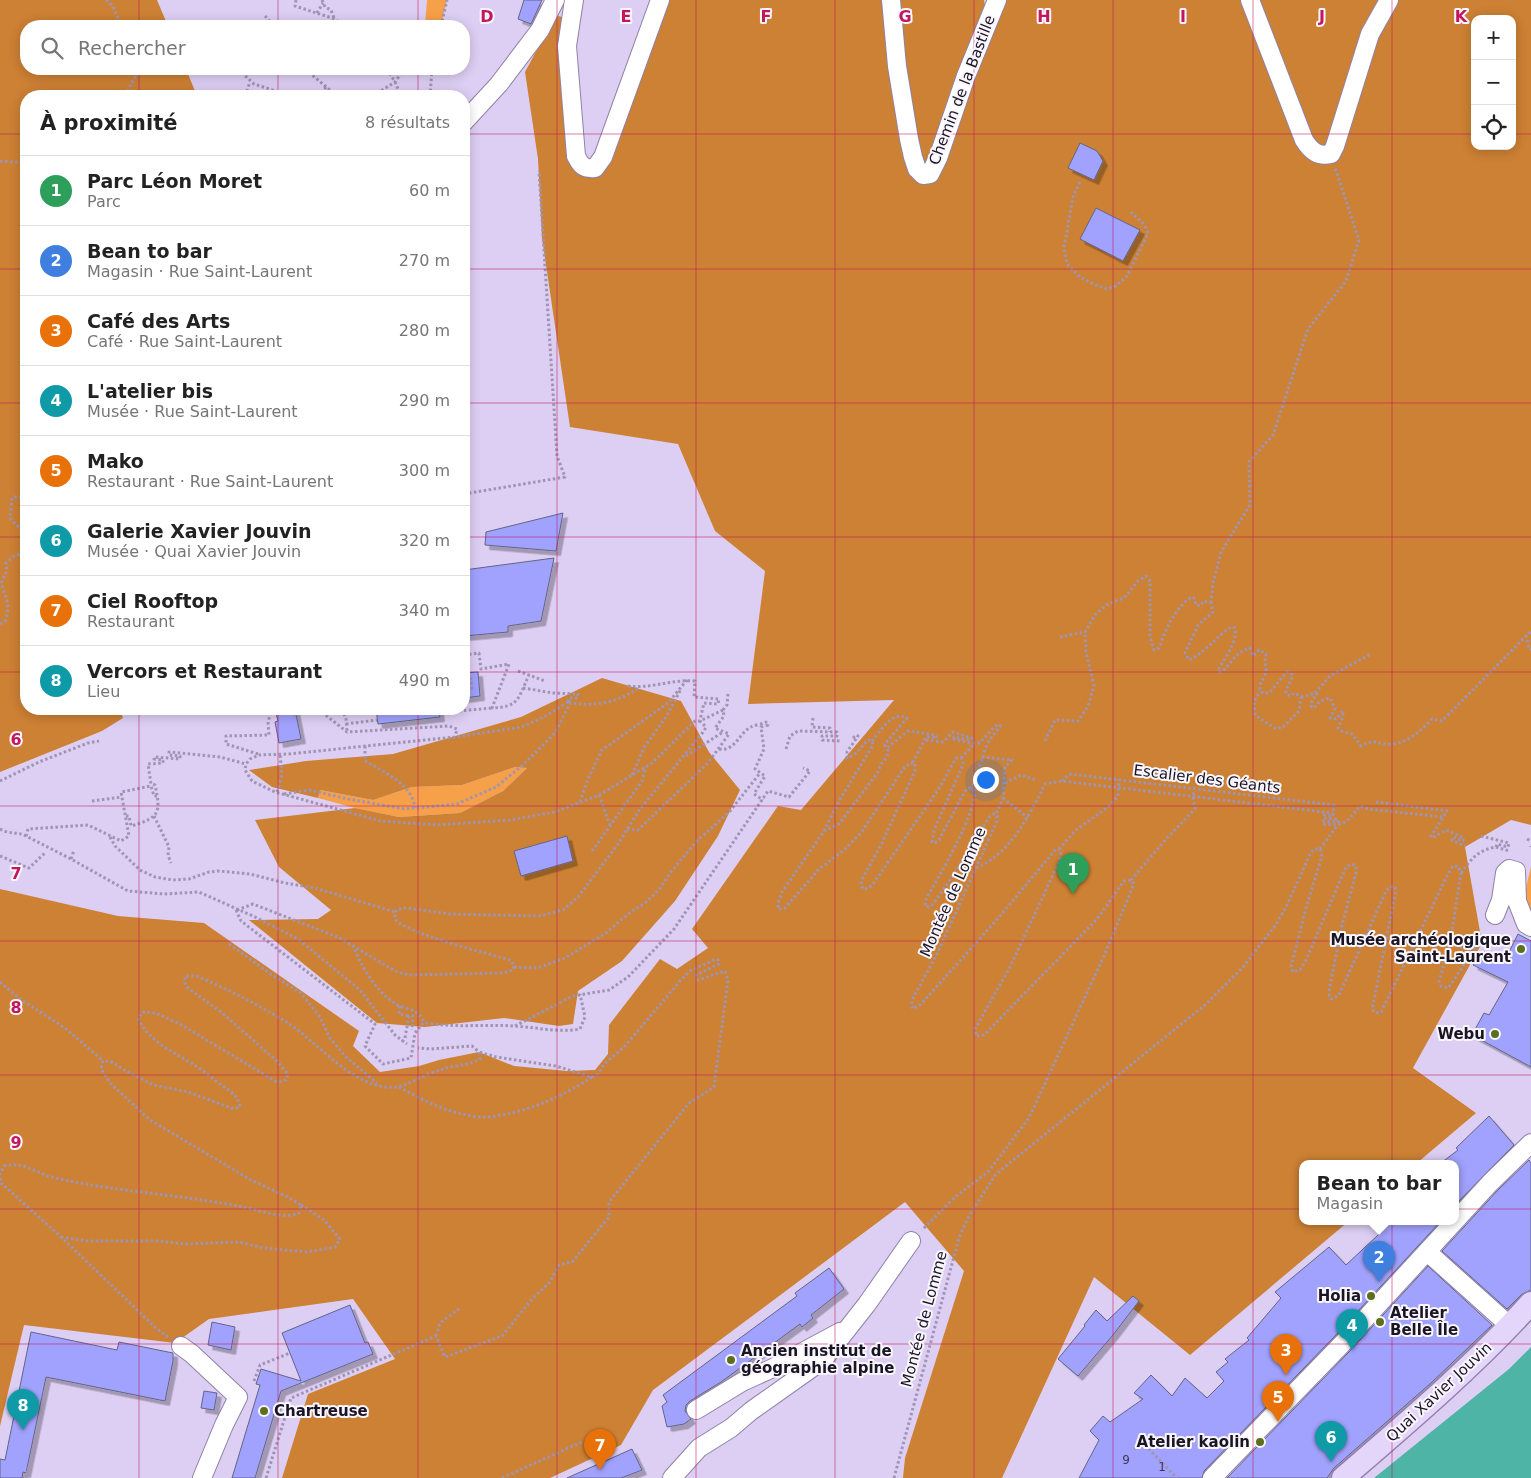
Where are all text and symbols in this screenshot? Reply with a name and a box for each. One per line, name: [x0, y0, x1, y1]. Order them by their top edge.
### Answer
text: D: [480, 7, 494, 26]
text: E: [621, 7, 631, 26]
text: F: [761, 7, 771, 26]
text: G: [898, 7, 912, 26]
text: H: [1037, 7, 1051, 26]
text: I: [1180, 7, 1186, 26]
text: J: [1318, 7, 1325, 26]
text: K: [1455, 7, 1468, 26]
street label: Chemin de la Bastille: [925, 13, 999, 167]
map controls: [1471, 15, 1516, 150]
button: +: [1471, 15, 1516, 60]
search box: [20, 20, 470, 75]
icon: search: [38, 34, 66, 62]
text: Rechercher: [78, 37, 186, 59]
button: −: [1471, 60, 1516, 105]
button: locate: [1471, 105, 1516, 150]
text: À proximité: [40, 111, 177, 135]
text: 8 résultats: [365, 113, 450, 132]
text: Parc Léon Moret: [87, 170, 262, 192]
text: 1: [50, 181, 62, 200]
text: 60 m: [409, 181, 450, 200]
text: Parc: [87, 192, 121, 211]
text: Bean to bar: [87, 240, 212, 262]
text: 2: [50, 251, 62, 270]
text: 270 m: [399, 251, 450, 270]
text: Magasin · Rue Saint-Laurent: [87, 262, 312, 281]
text: Café des Arts: [87, 310, 230, 332]
text: 3: [50, 321, 62, 340]
text: 280 m: [399, 321, 450, 340]
text: Café · Rue Saint-Laurent: [87, 332, 282, 351]
text: L'atelier bis: [87, 380, 213, 402]
text: 4: [50, 391, 62, 410]
text: 290 m: [399, 391, 450, 410]
text: Musée · Rue Saint-Laurent: [87, 402, 298, 421]
text: Mako: [87, 450, 144, 472]
text: 5: [50, 461, 62, 480]
text: 300 m: [399, 461, 450, 480]
text: Restaurant · Rue Saint-Laurent: [87, 472, 333, 491]
text: Galerie Xavier Jouvin: [87, 520, 312, 542]
text: 6: [50, 531, 62, 550]
text: 320 m: [399, 531, 450, 550]
text: Musée · Quai Xavier Jouvin: [87, 542, 301, 561]
text: Ciel Rooftop: [87, 590, 218, 612]
text: 7: [50, 601, 62, 620]
text: 340 m: [399, 601, 450, 620]
text: Restaurant: [87, 612, 175, 631]
text: Vercors et Restaurant: [87, 660, 322, 682]
text: 8: [50, 671, 62, 690]
text: 490 m: [399, 671, 450, 690]
text: Lieu: [87, 682, 120, 701]
text: 6: [10, 730, 22, 749]
street label: Escalier des Géants: [1133, 761, 1282, 797]
your location: [973, 767, 999, 793]
street label: Montée de Lomme: [916, 824, 990, 960]
pin: 1: [1057, 853, 1089, 894]
text: 7: [10, 864, 22, 883]
place label: Musée archéologique Saint-Laurent: [1330, 931, 1511, 966]
marker: Musée archéologique Saint-Laurent: [1515, 943, 1527, 955]
text: 8: [10, 998, 22, 1017]
place label: Webu: [1437, 1025, 1485, 1043]
marker: Webu: [1489, 1028, 1501, 1040]
text: 9: [10, 1133, 22, 1152]
popup: [1299, 1160, 1459, 1225]
text: Bean to bar: [1317, 1172, 1441, 1194]
text: Magasin: [1317, 1194, 1383, 1213]
pin: 2: [1363, 1241, 1395, 1282]
street label: Montée de Lomme: [897, 1249, 951, 1389]
place label: Holia: [1318, 1287, 1361, 1305]
marker: Holia: [1365, 1290, 1377, 1302]
place label: Atelier Belle Île: [1390, 1304, 1458, 1339]
pin: 4: [1336, 1309, 1368, 1350]
marker: Atelier Belle Île: [1374, 1316, 1386, 1328]
pin: 3: [1270, 1334, 1302, 1375]
street label: Quai Xavier Jouvin: [1382, 1338, 1496, 1446]
place label: Ancien institut de géographie alpine: [741, 1342, 894, 1377]
marker: Ancien institut de géographie alpine: [725, 1354, 737, 1366]
pin: 5: [1262, 1381, 1294, 1422]
pin: 8: [7, 1389, 39, 1430]
place label: Chartreuse: [274, 1402, 368, 1420]
marker: Chartreuse: [258, 1405, 270, 1417]
pin: 6: [1315, 1421, 1347, 1462]
pin: 7: [584, 1429, 616, 1470]
place label: Atelier kaolin: [1137, 1433, 1250, 1451]
marker: Atelier kaolin: [1254, 1436, 1266, 1448]
house number: 9: [1122, 1453, 1130, 1467]
house number: 1: [1158, 1460, 1166, 1474]

